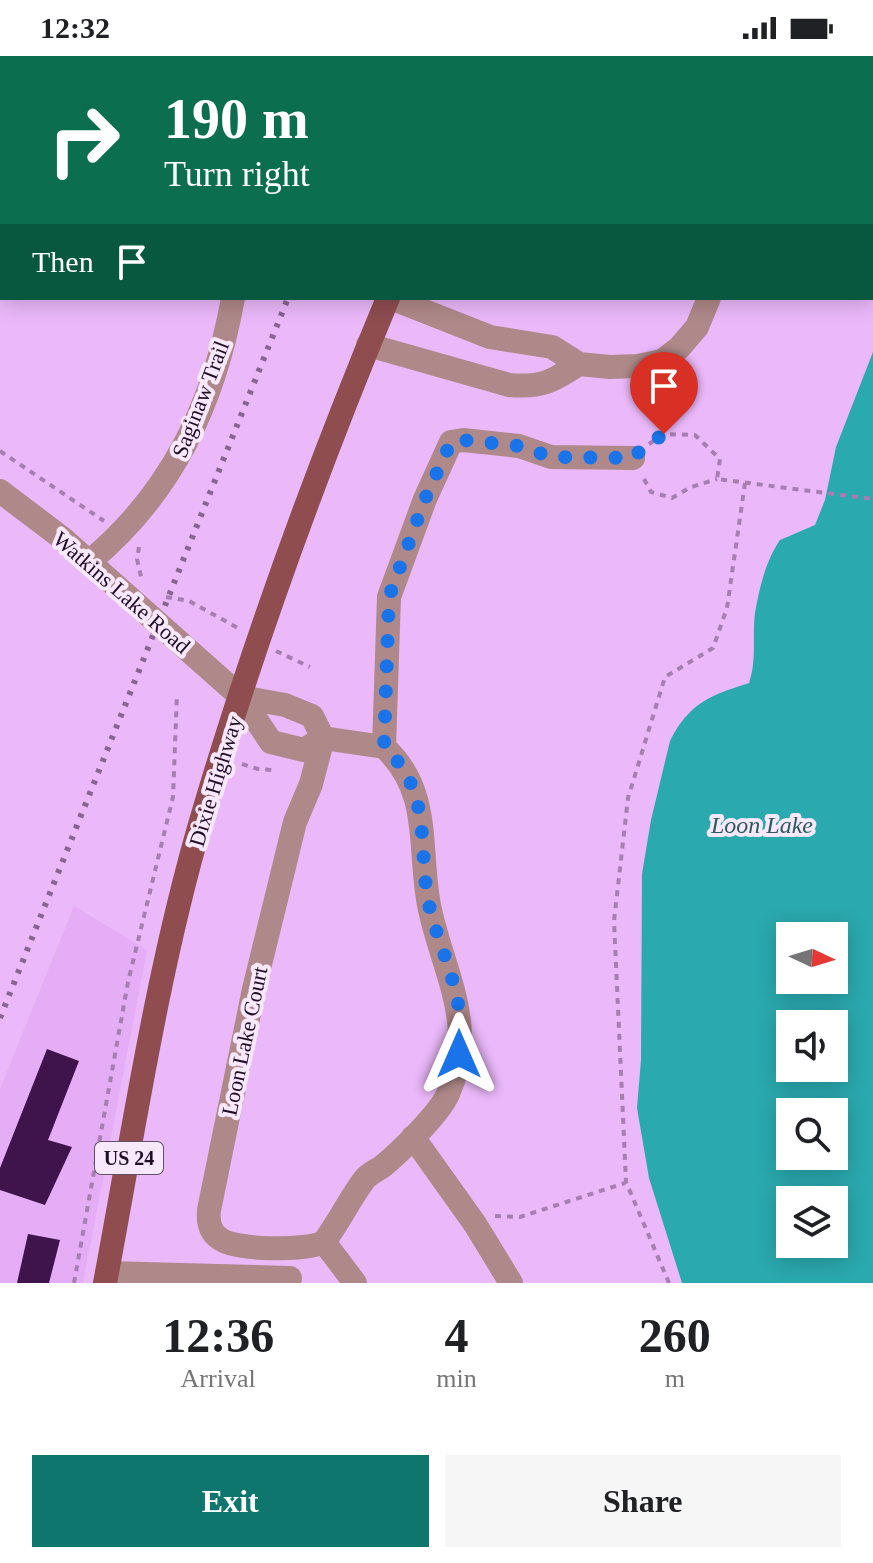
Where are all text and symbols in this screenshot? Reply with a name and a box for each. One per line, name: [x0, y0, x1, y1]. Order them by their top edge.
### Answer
text: 12:32: [40, 11, 110, 44]
icon: right: [32, 88, 136, 192]
text: 190 m: [164, 88, 309, 150]
text: Turn right: [164, 154, 310, 194]
icon: arrive: [110, 240, 154, 284]
text: Then: [32, 245, 94, 278]
street label: Saginaw Trail: [167, 337, 234, 461]
pin: [630, 352, 698, 434]
icon: arrive: [642, 364, 686, 408]
street label: Watkins Lake Road: [48, 526, 195, 659]
street label: Dixie Highway: [184, 713, 247, 849]
water label: Loon Lake: [710, 812, 813, 838]
north arrow: [776, 922, 848, 994]
map controls: [776, 922, 848, 1258]
street label: Loon Lake Court: [217, 964, 272, 1118]
button: sound: [776, 1010, 848, 1082]
position arrow: [417, 1012, 501, 1096]
button: search: [776, 1098, 848, 1170]
road number: US 24: [95, 1142, 163, 1174]
button: layers: [776, 1186, 848, 1258]
text: 12:36: [162, 1309, 274, 1362]
text: 4: [444, 1309, 468, 1362]
text: 260: [639, 1309, 711, 1362]
text: Arrival: [181, 1364, 256, 1393]
text: min: [436, 1364, 477, 1393]
text: m: [665, 1364, 685, 1393]
button: Exit: [32, 1455, 429, 1547]
button: Share: [445, 1455, 841, 1547]

